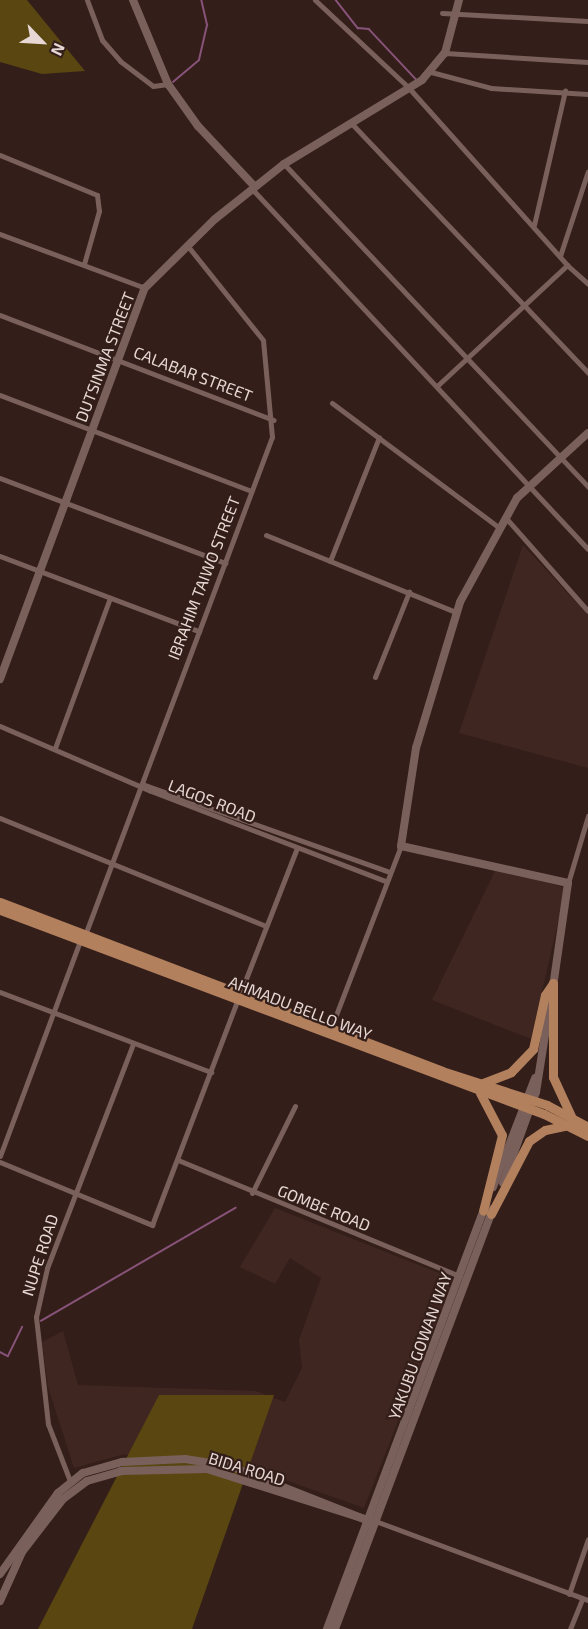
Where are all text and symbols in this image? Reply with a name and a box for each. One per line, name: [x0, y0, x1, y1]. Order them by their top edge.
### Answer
north arrow: [12, 12, 72, 72]
text: N: [48, 41, 70, 59]
street label: DUTSINMA STREET: [71, 289, 139, 425]
street label: CALABAR STREET: [131, 342, 255, 406]
street label: IBRAHIM TAIWO STREET: [164, 493, 244, 663]
street label: LAGOS ROAD: [165, 775, 259, 827]
street label: AHMADU BELLO WAY: [226, 972, 374, 1044]
street label: GOMBE ROAD: [275, 1181, 373, 1235]
street label: NUPE ROAD: [18, 1212, 62, 1298]
street label: YAKUBU GOWAN WAY: [384, 1270, 456, 1422]
street label: BIDA ROAD: [206, 1448, 288, 1490]

